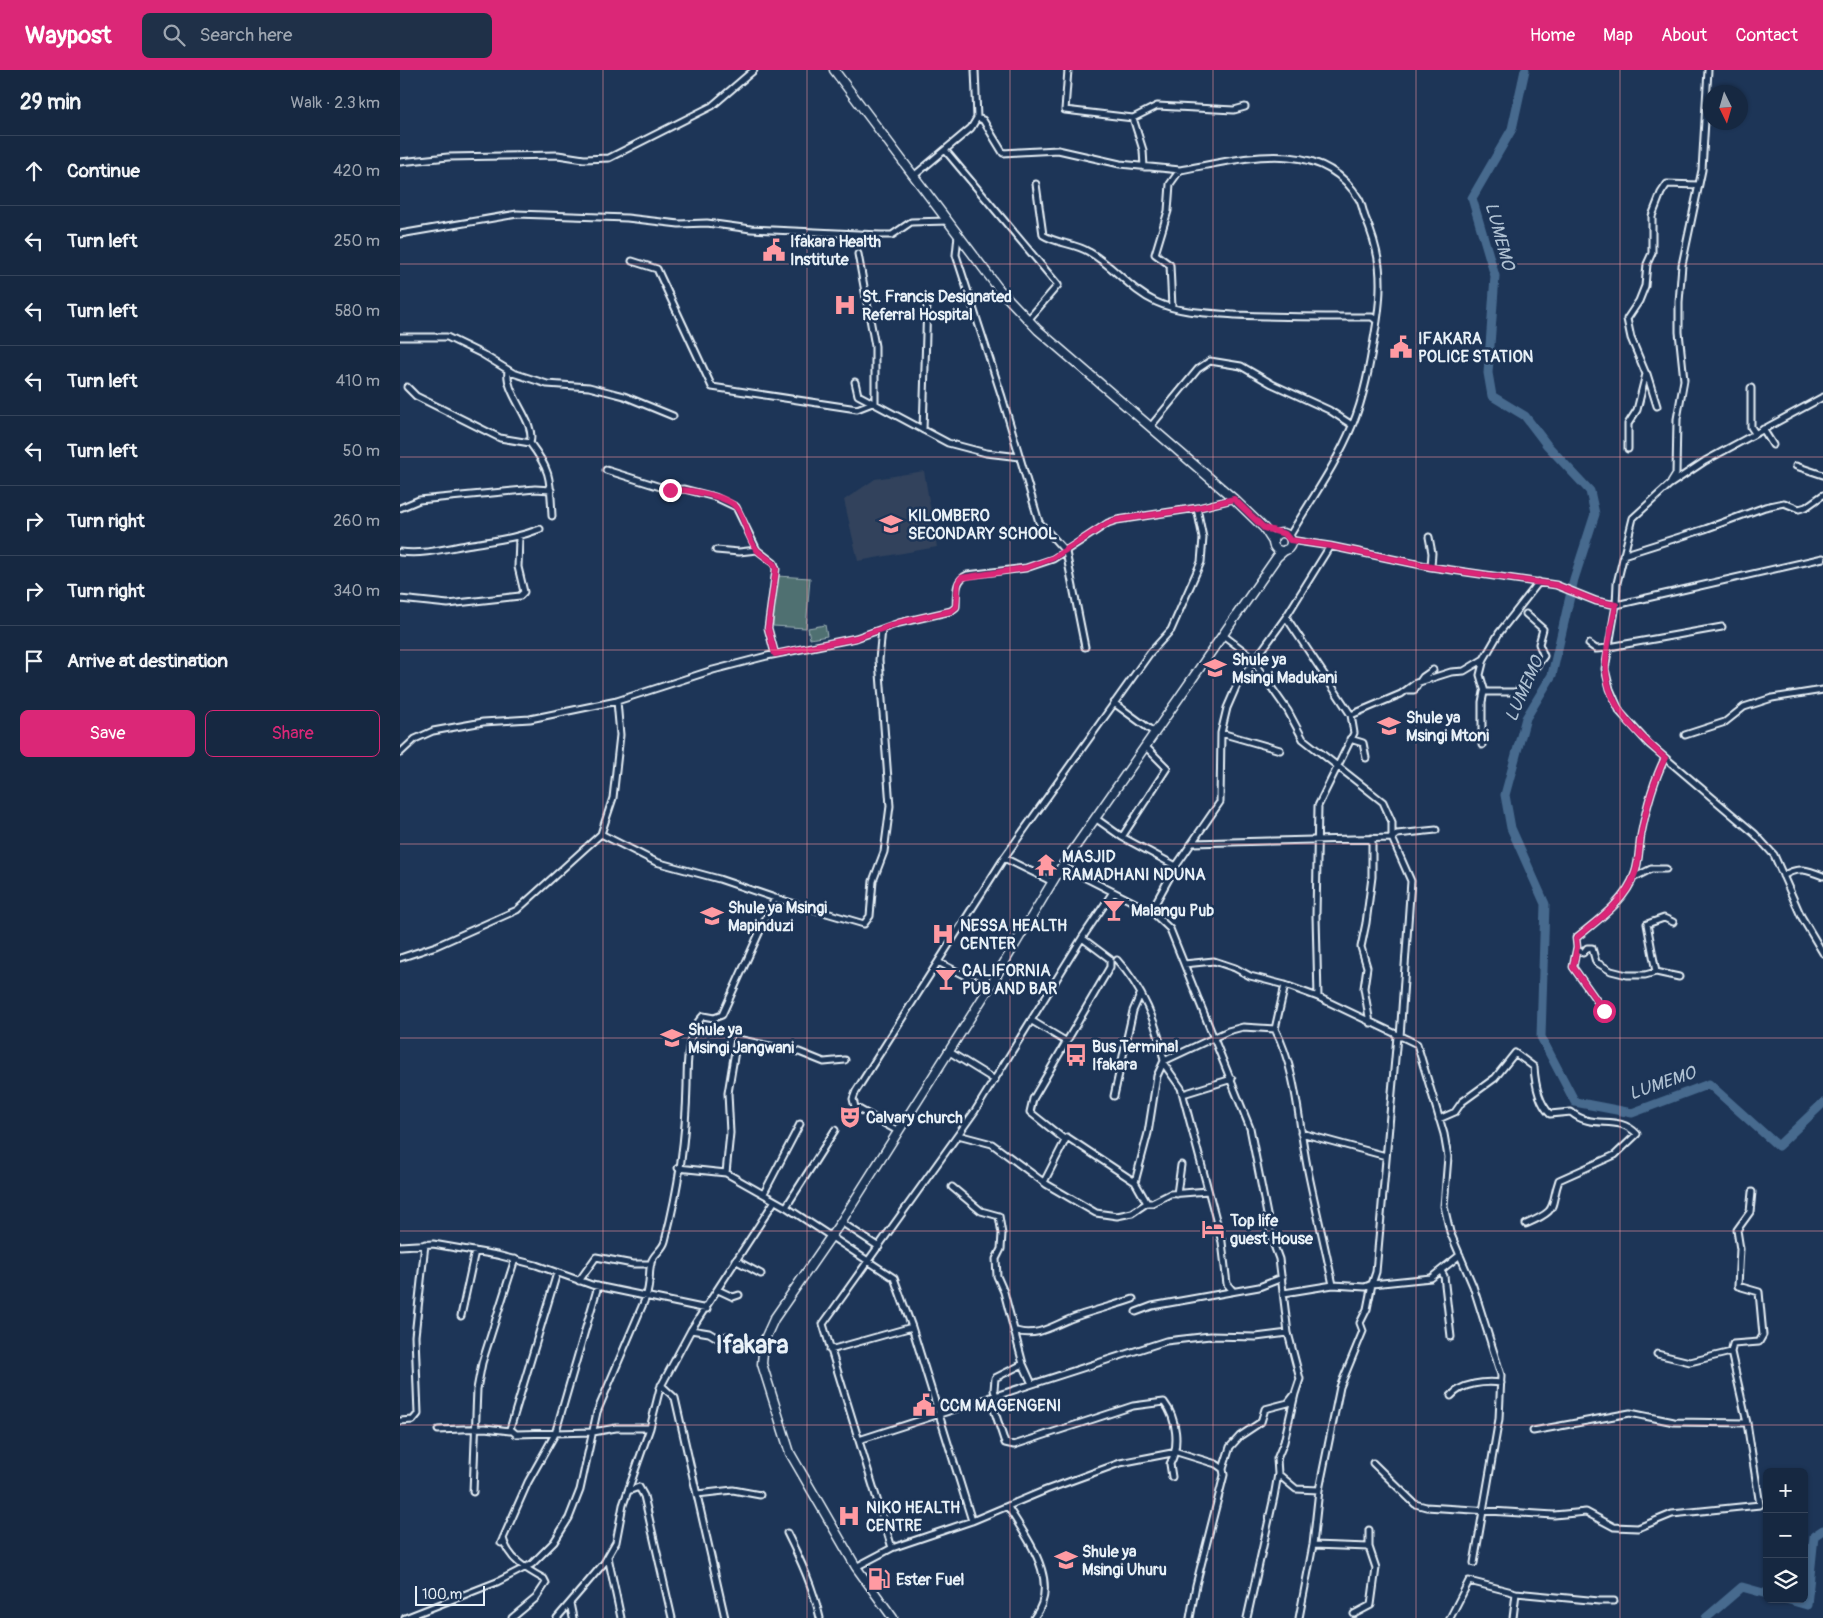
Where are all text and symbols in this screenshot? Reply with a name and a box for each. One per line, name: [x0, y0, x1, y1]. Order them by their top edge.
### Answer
search box: [142, 13, 492, 58]
text: Waypost: [25, 21, 112, 50]
icon: search: [160, 21, 188, 49]
text: Search here: [200, 23, 292, 47]
text: Home: [1530, 24, 1575, 47]
text: Map: [1603, 24, 1633, 47]
text: About: [1661, 24, 1707, 47]
text: Contact: [1735, 24, 1798, 47]
north arrow: [1703, 85, 1748, 130]
text: 29 min: [20, 89, 81, 116]
text: Walk · 2.3 km: [291, 93, 380, 113]
icon: ahead: [20, 157, 48, 185]
text: Continue: [67, 159, 140, 183]
text: 420 m: [333, 161, 380, 181]
water label: LUMEMO: [1480, 200, 1520, 274]
icon: left: [20, 227, 48, 255]
text: Turn left: [67, 229, 137, 253]
text: 250 m: [334, 231, 380, 251]
place label: Ifakara Health Institute: [790, 232, 882, 270]
public building icon: Ifakara Health Institute: [761, 237, 787, 263]
place label: St. Francis Designated Referral Hospital: [862, 287, 1012, 325]
hospital icon: St. Francis Designated Referral Hospital: [832, 292, 858, 318]
icon: left: [20, 297, 48, 325]
text: Turn left: [67, 299, 137, 323]
text: 580 m: [335, 301, 380, 321]
place label: IFAKARA POLICE STATION: [1418, 329, 1534, 367]
public building icon: IFAKARA POLICE STATION: [1388, 334, 1414, 360]
icon: left: [20, 367, 48, 395]
text: Turn left: [67, 369, 137, 393]
text: 410 m: [336, 371, 380, 391]
icon: left: [20, 437, 48, 465]
text: Turn left: [67, 439, 137, 463]
text: 50 m: [343, 441, 380, 461]
route end: [659, 479, 682, 502]
place label: KILOMBERO SECONDARY SCHOOL: [908, 506, 1057, 544]
icon: right: [20, 507, 48, 535]
text: Turn right: [67, 509, 145, 533]
text: 260 m: [333, 511, 380, 531]
school or university icon: KILOMBERO SECONDARY SCHOOL: [878, 511, 904, 537]
icon: right: [20, 577, 48, 605]
text: Turn right: [67, 579, 145, 603]
text: 340 m: [333, 581, 380, 601]
icon: arrive: [20, 647, 48, 675]
text: Arrive at destination: [67, 649, 228, 673]
place label: Shule ya Msingi Madukani: [1232, 650, 1337, 688]
water label: LUMEMO: [1500, 652, 1550, 725]
school or university icon: Shule ya Msingi Madukani: [1202, 655, 1228, 681]
place label: Shule ya Msingi Mtoni: [1406, 708, 1489, 746]
button: Save: [20, 710, 195, 757]
button: Share: [205, 710, 380, 757]
school or university icon: Shule ya Msingi Mtoni: [1376, 713, 1402, 739]
place label: MASJID RAMADHANI NDUNA: [1062, 847, 1206, 885]
temple icon: MASJID RAMADHANI NDUNA: [1033, 852, 1059, 878]
bar icon: Malangu Pub: [1101, 897, 1127, 923]
place label: Shule ya Msingi Mapinduzi: [728, 898, 827, 936]
place label: Malangu Pub: [1131, 901, 1214, 921]
school or university icon: Shule ya Msingi Mapinduzi: [699, 903, 725, 929]
place label: NESSA HEALTH CENTER: [960, 916, 1067, 954]
hospital icon: NESSA HEALTH CENTER: [930, 921, 956, 947]
place label: CALIFORNIA PUB AND BAR: [962, 961, 1058, 999]
bar icon: CALIFORNIA PUB AND BAR: [933, 966, 959, 992]
route start: [1593, 1000, 1616, 1023]
place label: Shule ya Msingi Jangwani: [688, 1020, 794, 1058]
school or university icon: Shule ya Msingi Jangwani: [659, 1025, 685, 1051]
place label: Bus Terminal Ifakara: [1092, 1037, 1179, 1075]
bus stop icon: Bus Terminal Ifakara: [1063, 1042, 1089, 1068]
water label: LUMEMO: [1626, 1061, 1700, 1106]
theatre icon: Calvary church: [837, 1104, 863, 1130]
place label: Calvary church: [866, 1108, 963, 1128]
place label: Top life guest House: [1229, 1211, 1314, 1249]
hotel icon: Top life guest House: [1200, 1216, 1226, 1242]
district label: Ifakara: [715, 1329, 789, 1361]
public building icon: CCM MAGENGENI: [911, 1392, 937, 1418]
place label: CCM MAGENGENI: [940, 1396, 1061, 1416]
map controls: [1763, 1468, 1808, 1603]
button: +: [1763, 1468, 1808, 1513]
place label: NIKO HEALTH CENTRE: [866, 1498, 960, 1536]
hospital icon: NIKO HEALTH CENTRE: [836, 1503, 862, 1529]
button: −: [1763, 1513, 1808, 1558]
place label: Shule ya Msingi Uhuru: [1082, 1542, 1167, 1580]
school or university icon: Shule ya Msingi Uhuru: [1053, 1547, 1079, 1573]
button: layers: [1763, 1558, 1808, 1603]
fuel station icon: Ester Fuel: [866, 1566, 892, 1592]
place label: Ester Fuel: [896, 1570, 965, 1590]
scale bar: [415, 1583, 485, 1606]
text: 100 m: [422, 1586, 462, 1603]

